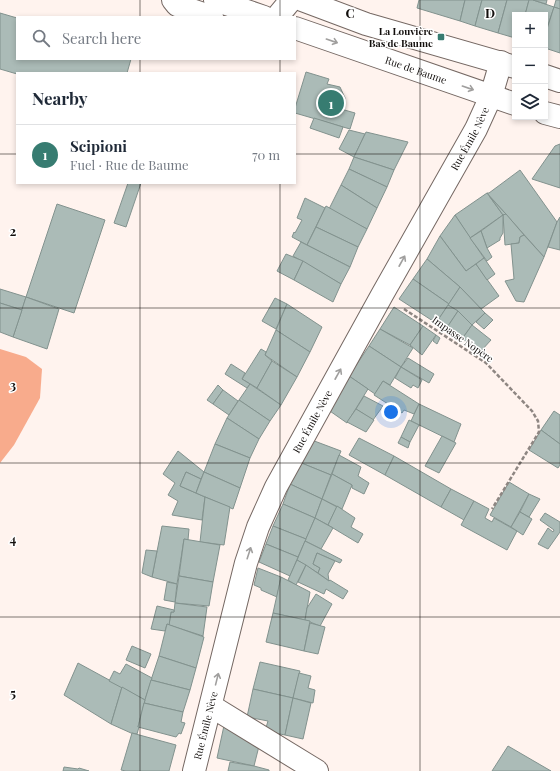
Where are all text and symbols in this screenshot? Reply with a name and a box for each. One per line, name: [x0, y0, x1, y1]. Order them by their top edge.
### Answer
text: C: [345, 4, 355, 21]
text: D: [485, 4, 495, 21]
map controls: [512, 12, 548, 120]
button: +: [512, 12, 548, 48]
search box: [16, 16, 296, 60]
place label: La Louvière Bas de Baume: [369, 24, 433, 50]
icon: search: [30, 27, 52, 49]
text: Search here: [62, 28, 141, 48]
marker: La Louvière Bas de Baume: [436, 32, 446, 42]
one-way arrow: [325, 38, 338, 45]
button: −: [512, 48, 548, 84]
street label: Rue de Baume: [383, 53, 449, 87]
button: layers: [512, 84, 548, 120]
one-way arrow: [461, 85, 473, 93]
text: Nearby: [32, 87, 87, 109]
pin: 1: [318, 88, 344, 118]
street label: Rue Émile Nève: [447, 105, 492, 173]
text: Scipioni: [70, 136, 127, 156]
text: 1: [43, 146, 47, 163]
text: 70 m: [252, 146, 280, 163]
text: Fuel · Rue de Baume: [70, 156, 189, 173]
text: 2: [10, 222, 17, 239]
one-way arrow: [398, 255, 406, 267]
street label: Impasse Nopère: [429, 313, 497, 365]
one-way arrow: [335, 368, 343, 380]
text: 3: [10, 376, 16, 393]
street label: Rue Émile Nève: [289, 388, 335, 456]
your location: [381, 402, 401, 422]
text: 4: [10, 530, 17, 547]
one-way arrow: [246, 547, 254, 559]
one-way arrow: [214, 673, 222, 686]
text: 5: [10, 684, 16, 701]
street label: Rue Émile Nève: [190, 690, 221, 761]

